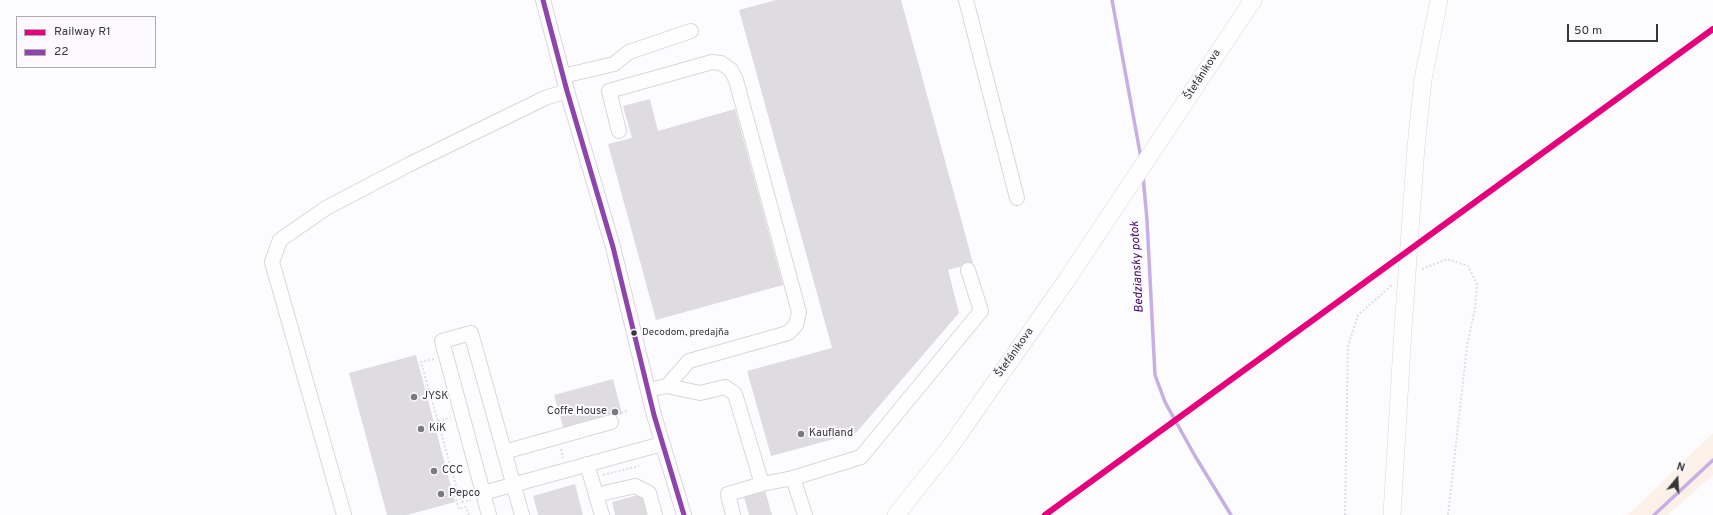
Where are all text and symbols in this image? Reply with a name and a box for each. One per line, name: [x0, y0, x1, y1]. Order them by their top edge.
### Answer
legend: [16, 16, 156, 68]
scale bar: [1569, 16, 1660, 42]
text: 50 m: [1574, 23, 1602, 39]
text: Railway R1: [54, 24, 111, 40]
text: 22: [54, 44, 69, 60]
street label: Štefánikova: [1182, 47, 1224, 103]
water label: Bedziansky potok: [1128, 221, 1148, 313]
street label: Štefánikova: [993, 326, 1037, 380]
place label: Decodom, predajňa: [642, 327, 729, 339]
marker: Decodom, predajňa: [629, 328, 639, 338]
place label: JYSK: [422, 390, 449, 404]
marker: JYSK: [409, 392, 419, 402]
place label: Coffe House: [547, 405, 607, 419]
marker: Coffe House: [610, 407, 620, 417]
place label: KiK: [429, 422, 446, 436]
marker: KiK: [416, 424, 426, 434]
place label: Kaufland: [809, 427, 853, 441]
marker: Kaufland: [796, 429, 806, 439]
north arrow: [1657, 459, 1697, 499]
text: N: [1675, 460, 1687, 475]
place label: CCC: [442, 464, 463, 478]
marker: CCC: [429, 466, 439, 476]
place label: Pepco: [449, 487, 480, 501]
marker: Pepco: [436, 489, 446, 499]

